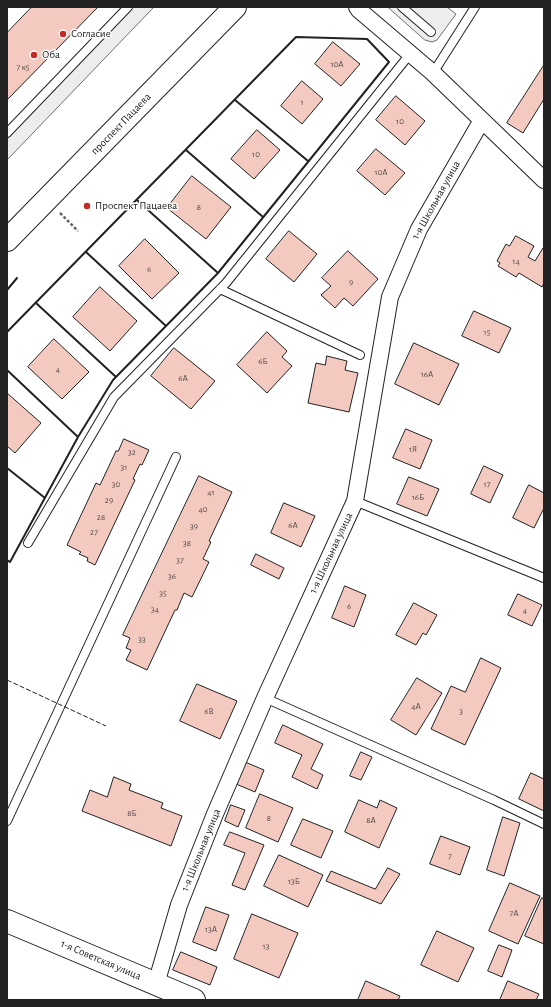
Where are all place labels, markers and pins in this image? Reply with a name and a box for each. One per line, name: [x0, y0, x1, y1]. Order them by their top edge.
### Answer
place label: Согласие: [71, 27, 111, 41]
marker: Согласие: [58, 29, 68, 39]
place label: Оба: [42, 48, 60, 62]
marker: Оба: [29, 50, 39, 60]
place label: Проспект Пацаева: [95, 199, 177, 213]
marker: Проспект Пацаева: [82, 201, 92, 211]

